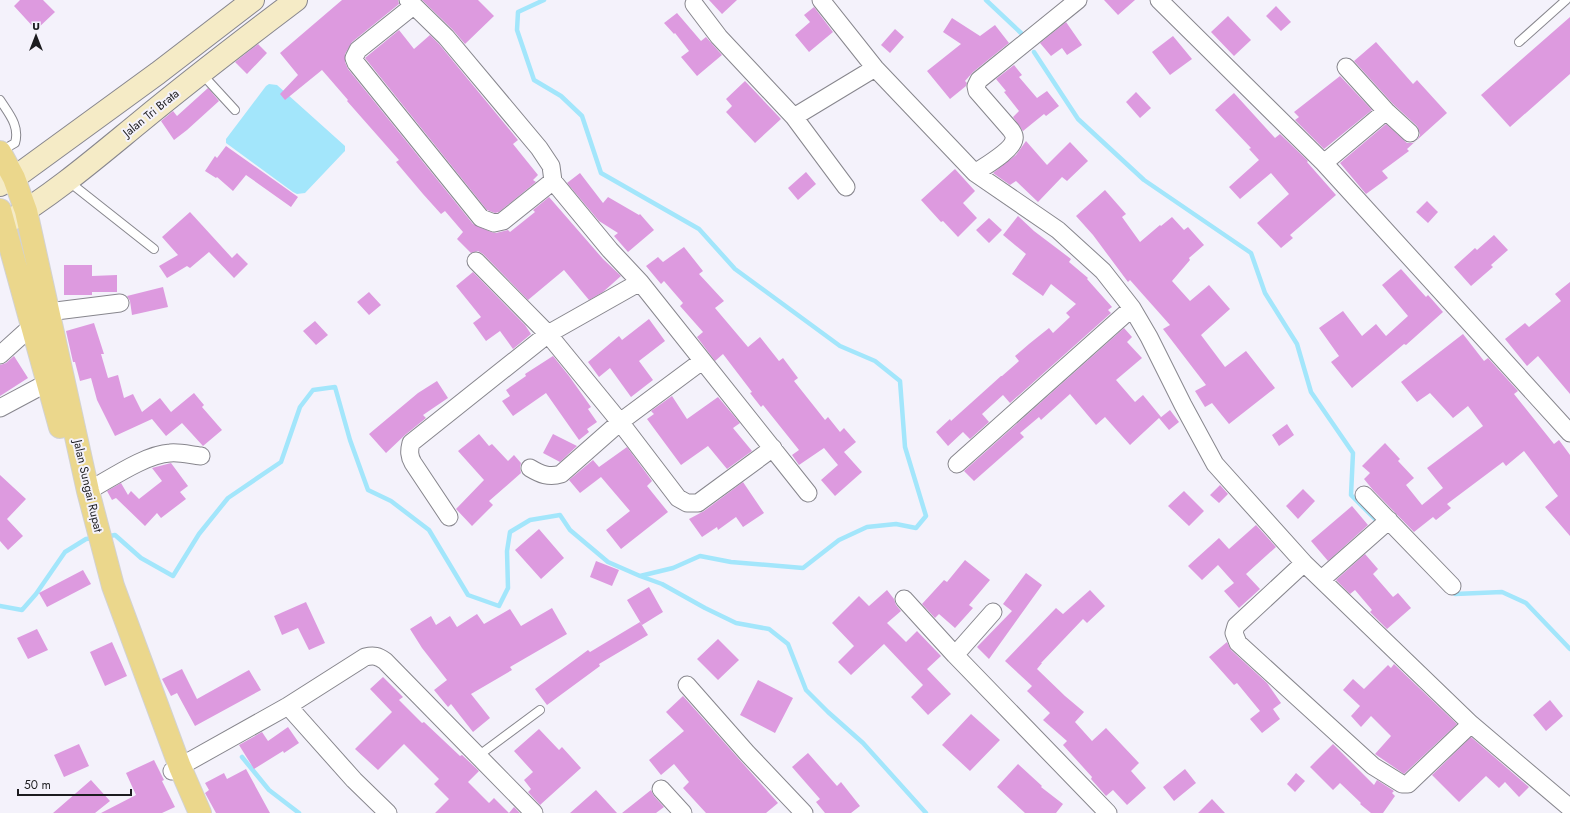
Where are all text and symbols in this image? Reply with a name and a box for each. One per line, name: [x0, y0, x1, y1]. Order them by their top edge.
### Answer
north arrow: [16, 16, 56, 56]
text: U: [32, 18, 40, 34]
street label: Jalan Tri Brata: [117, 85, 183, 143]
street label: Jalan Sungai Rupat: [68, 436, 107, 534]
scale bar: [18, 771, 131, 797]
text: 50 m: [24, 776, 51, 794]

